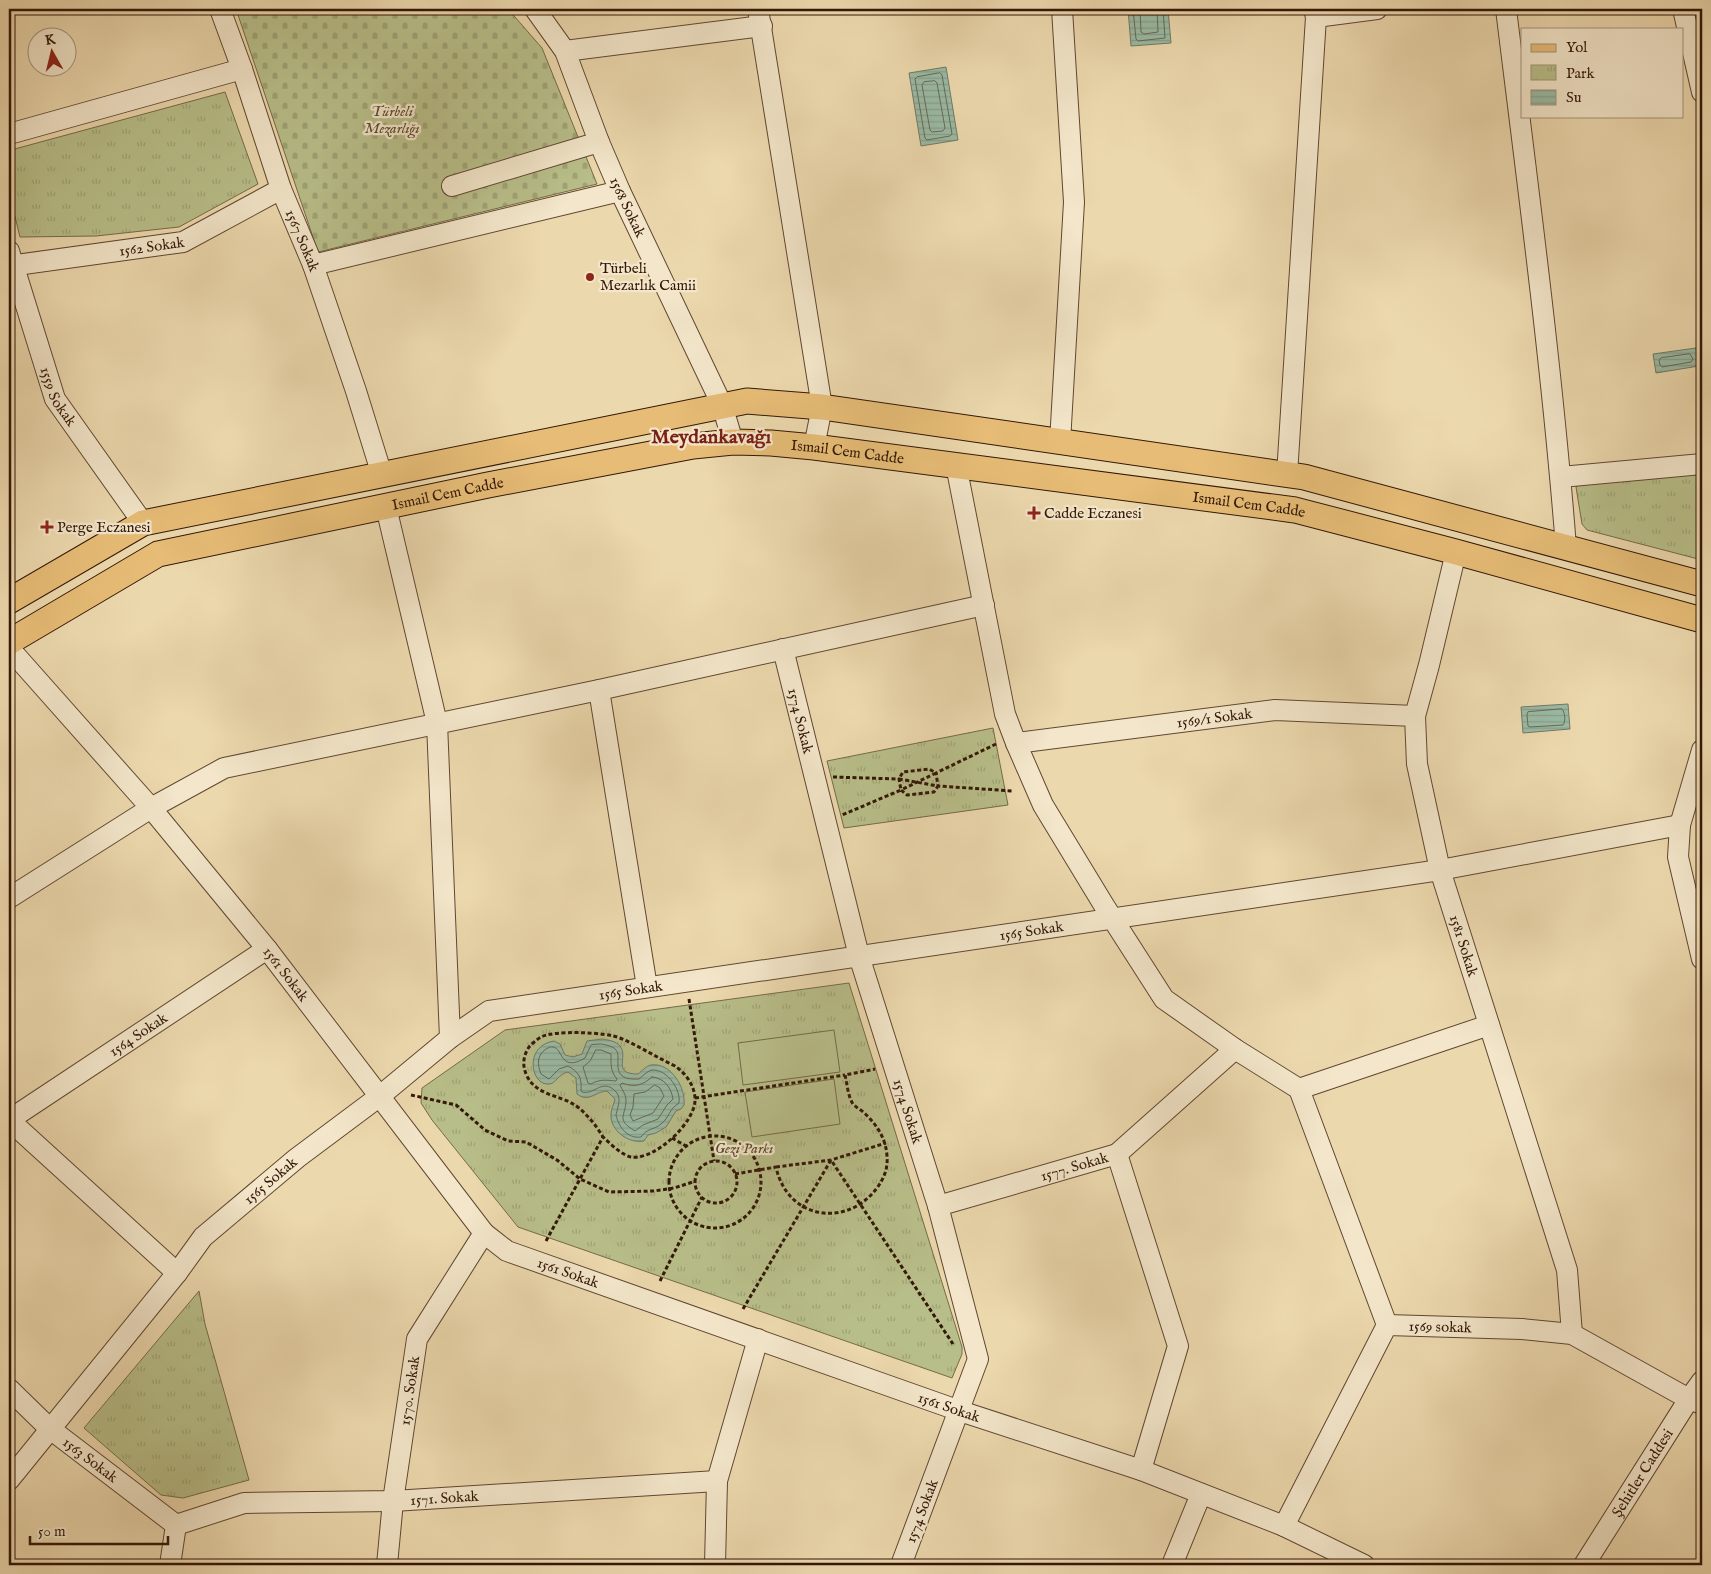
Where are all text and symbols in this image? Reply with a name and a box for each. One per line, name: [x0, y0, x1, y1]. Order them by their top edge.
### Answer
north arrow: [28, 28, 78, 78]
legend: [1521, 28, 1684, 118]
text: K: [44, 30, 57, 50]
text: Yol: [1566, 38, 1588, 57]
text: Park: [1566, 64, 1596, 83]
text: Su: [1566, 88, 1582, 107]
park label: Türbeli Mezarlığı: [364, 102, 420, 139]
street label: 1568 Sokak: [606, 174, 651, 241]
street label: 1567 Sokak: [281, 206, 324, 275]
street label: 1562 Sokak: [118, 232, 187, 260]
place label: Türbeli Mezarlık Camii: [600, 259, 696, 295]
marker: Türbeli Mezarlık Camii: [584, 271, 596, 283]
street label: 1559 Sokak: [36, 364, 81, 431]
district label: Meydankavağı: [651, 425, 772, 450]
street label: Ismail Cem Cadde: [790, 435, 905, 468]
street label: Ismail Cem Cadde: [390, 473, 505, 514]
street label: Ismail Cem Cadde: [1191, 487, 1308, 522]
place label: Cadde Eczanesi: [1044, 504, 1142, 523]
marker: Cadde Eczanesi: [1028, 507, 1040, 519]
place label: Perge Eczanesi: [57, 518, 151, 537]
marker: Perge Eczanesi: [41, 521, 53, 533]
street label: 1574 Sokak: [784, 686, 818, 757]
street label: 1569/1 Sokak: [1175, 703, 1254, 732]
street label: 1581 Sokak: [1445, 912, 1483, 980]
street label: 1565 Sokak: [998, 916, 1066, 945]
street label: 1561 Sokak: [259, 943, 314, 1006]
street label: 1565 Sokak: [598, 976, 665, 1004]
street label: 1564 Sokak: [105, 1008, 172, 1061]
street label: 1574 Sokak: [889, 1076, 927, 1147]
park label: Gezi Parkı: [715, 1139, 773, 1158]
street label: 1577. Sokak: [1038, 1147, 1111, 1185]
street label: 1565 Sokak: [240, 1152, 302, 1208]
street label: 1561 Sokak: [535, 1253, 603, 1293]
street label: 1569 sokak: [1408, 1316, 1473, 1337]
street label: 1570. Sokak: [395, 1353, 424, 1427]
street label: 1561 Sokak: [916, 1387, 983, 1427]
street label: Şehitler Caddesi: [1607, 1425, 1677, 1521]
street label: 1563 Sokak: [59, 1433, 123, 1487]
street label: 1574 Sokak: [901, 1475, 943, 1546]
street label: 1571. Sokak: [410, 1486, 480, 1509]
scale bar: [30, 1514, 168, 1546]
text: 50 m: [38, 1522, 66, 1541]

